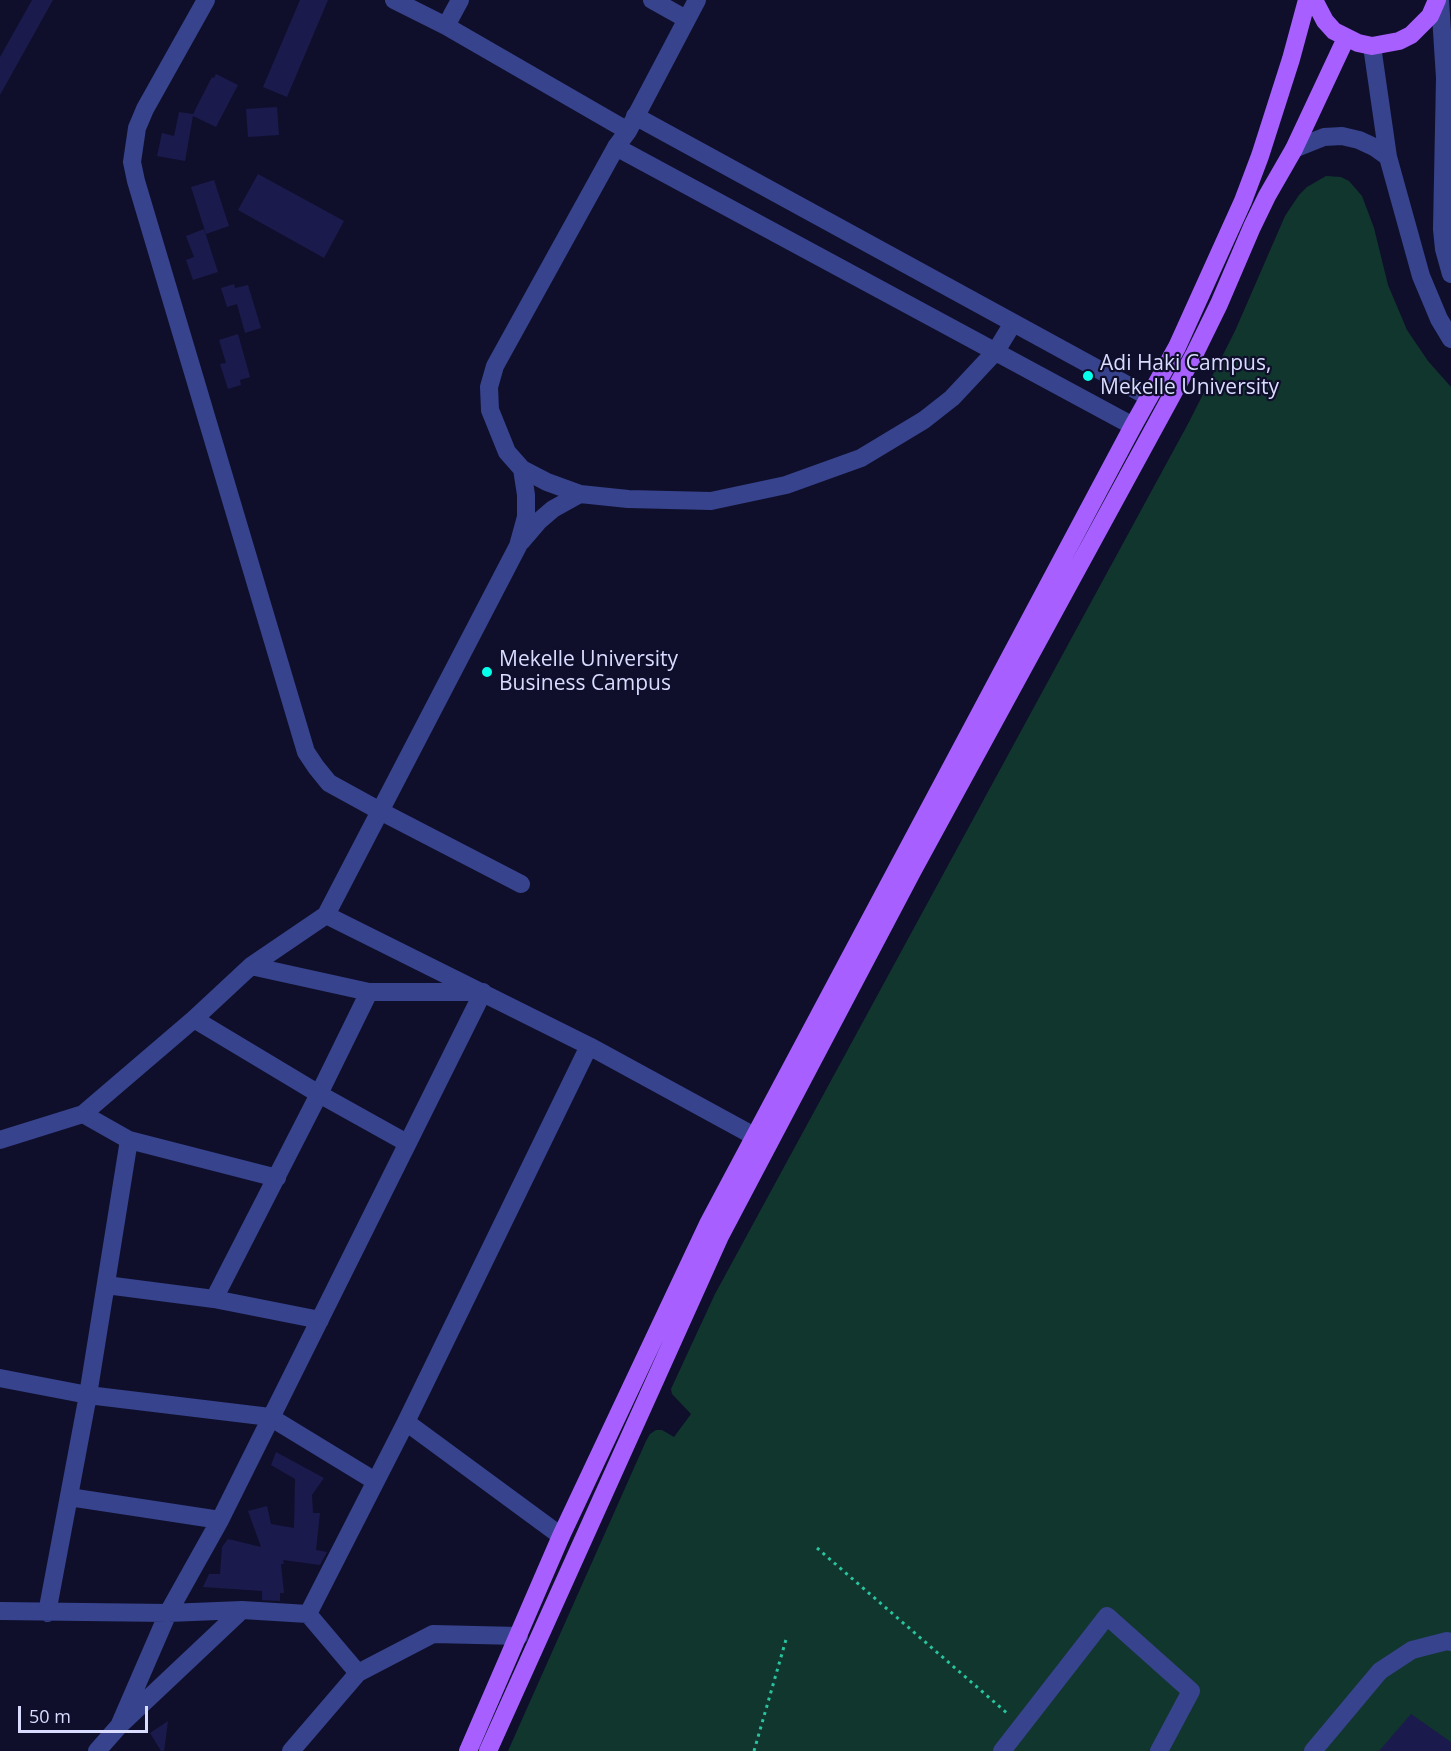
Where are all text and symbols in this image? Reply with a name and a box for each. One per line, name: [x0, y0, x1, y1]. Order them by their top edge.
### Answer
place label: Adi Haki Campus, Mekelle University: [1100, 351, 1279, 401]
marker: Adi Haki Campus, Mekelle University: [1081, 369, 1095, 383]
place label: Mekelle University Business Campus: [499, 647, 678, 697]
marker: Mekelle University Business Campus: [480, 665, 494, 679]
scale bar: [21, 1694, 152, 1732]
text: 50 m: [29, 1704, 71, 1728]

